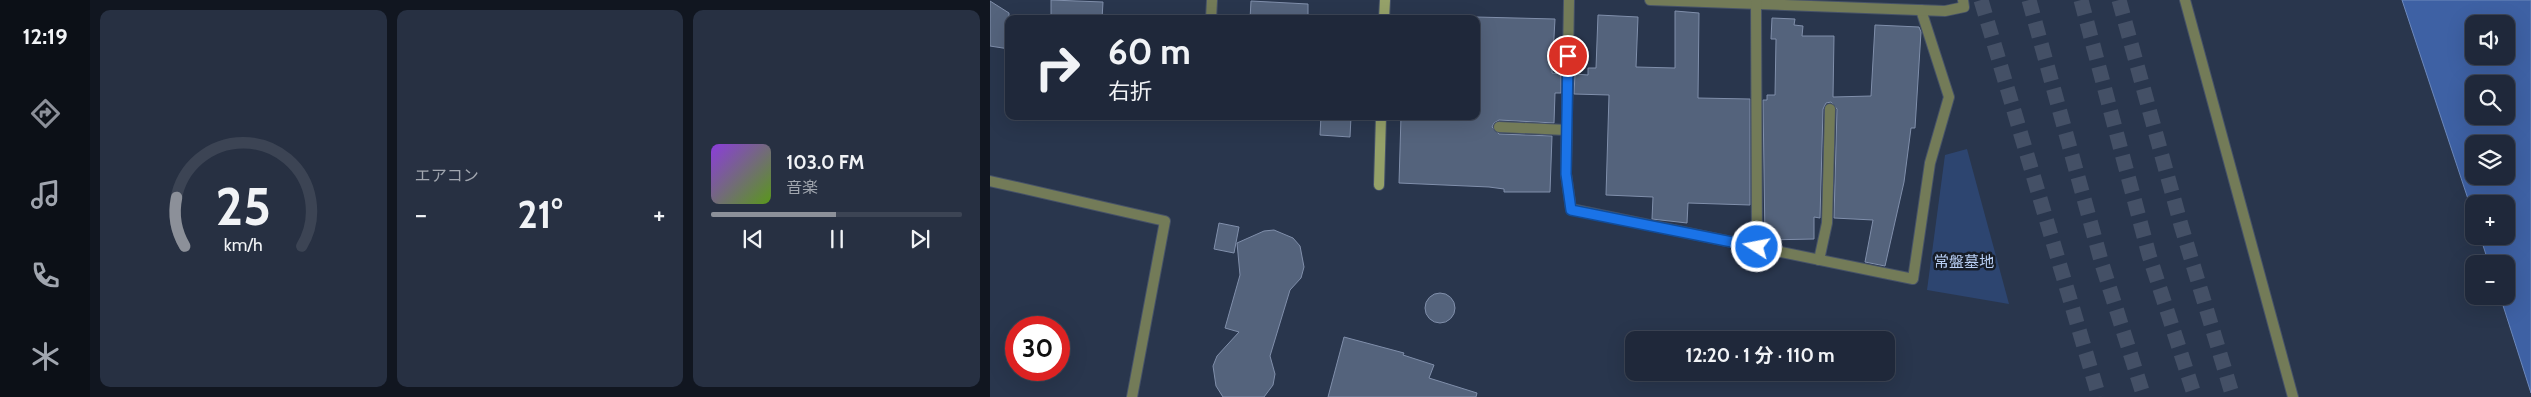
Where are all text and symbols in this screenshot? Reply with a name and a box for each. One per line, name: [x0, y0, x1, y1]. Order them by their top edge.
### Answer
map controls: [2465, 15, 2515, 305]
button: sound: [2465, 15, 2515, 65]
text: 12:19: [22, 23, 68, 50]
text: 60 m: [1108, 30, 1191, 73]
icon: right: [1025, 35, 1090, 100]
pin: [1547, 35, 1589, 77]
icon: arrive: [1554, 42, 1582, 70]
button: search: [2465, 75, 2515, 125]
text: 右折: [1108, 78, 1152, 105]
icon: directions: [28, 96, 63, 131]
button: layers: [2465, 135, 2515, 185]
text: 103.0 FM: [786, 151, 864, 174]
text: エアコン: [415, 166, 479, 185]
text: 25: [216, 175, 271, 238]
icon: music: [28, 177, 63, 212]
text: 音楽: [786, 178, 818, 197]
text: 21°: [517, 191, 563, 238]
button: +: [2465, 195, 2515, 245]
text: −: [415, 197, 427, 231]
text: +: [653, 197, 665, 231]
position arrow: [1730, 220, 1782, 272]
icon: previous: [739, 225, 767, 253]
icon: pause: [823, 225, 851, 253]
icon: next: [906, 225, 934, 253]
text: km/h: [224, 234, 263, 255]
park label: 常盤墓地: [1934, 253, 1994, 271]
button: −: [2465, 255, 2515, 305]
icon: phone: [28, 258, 63, 293]
speed limit sign: 30: [1005, 316, 1070, 381]
icon: climate: [28, 339, 63, 374]
text: 12:20 · 1 分 · 110 m: [1685, 344, 1835, 367]

